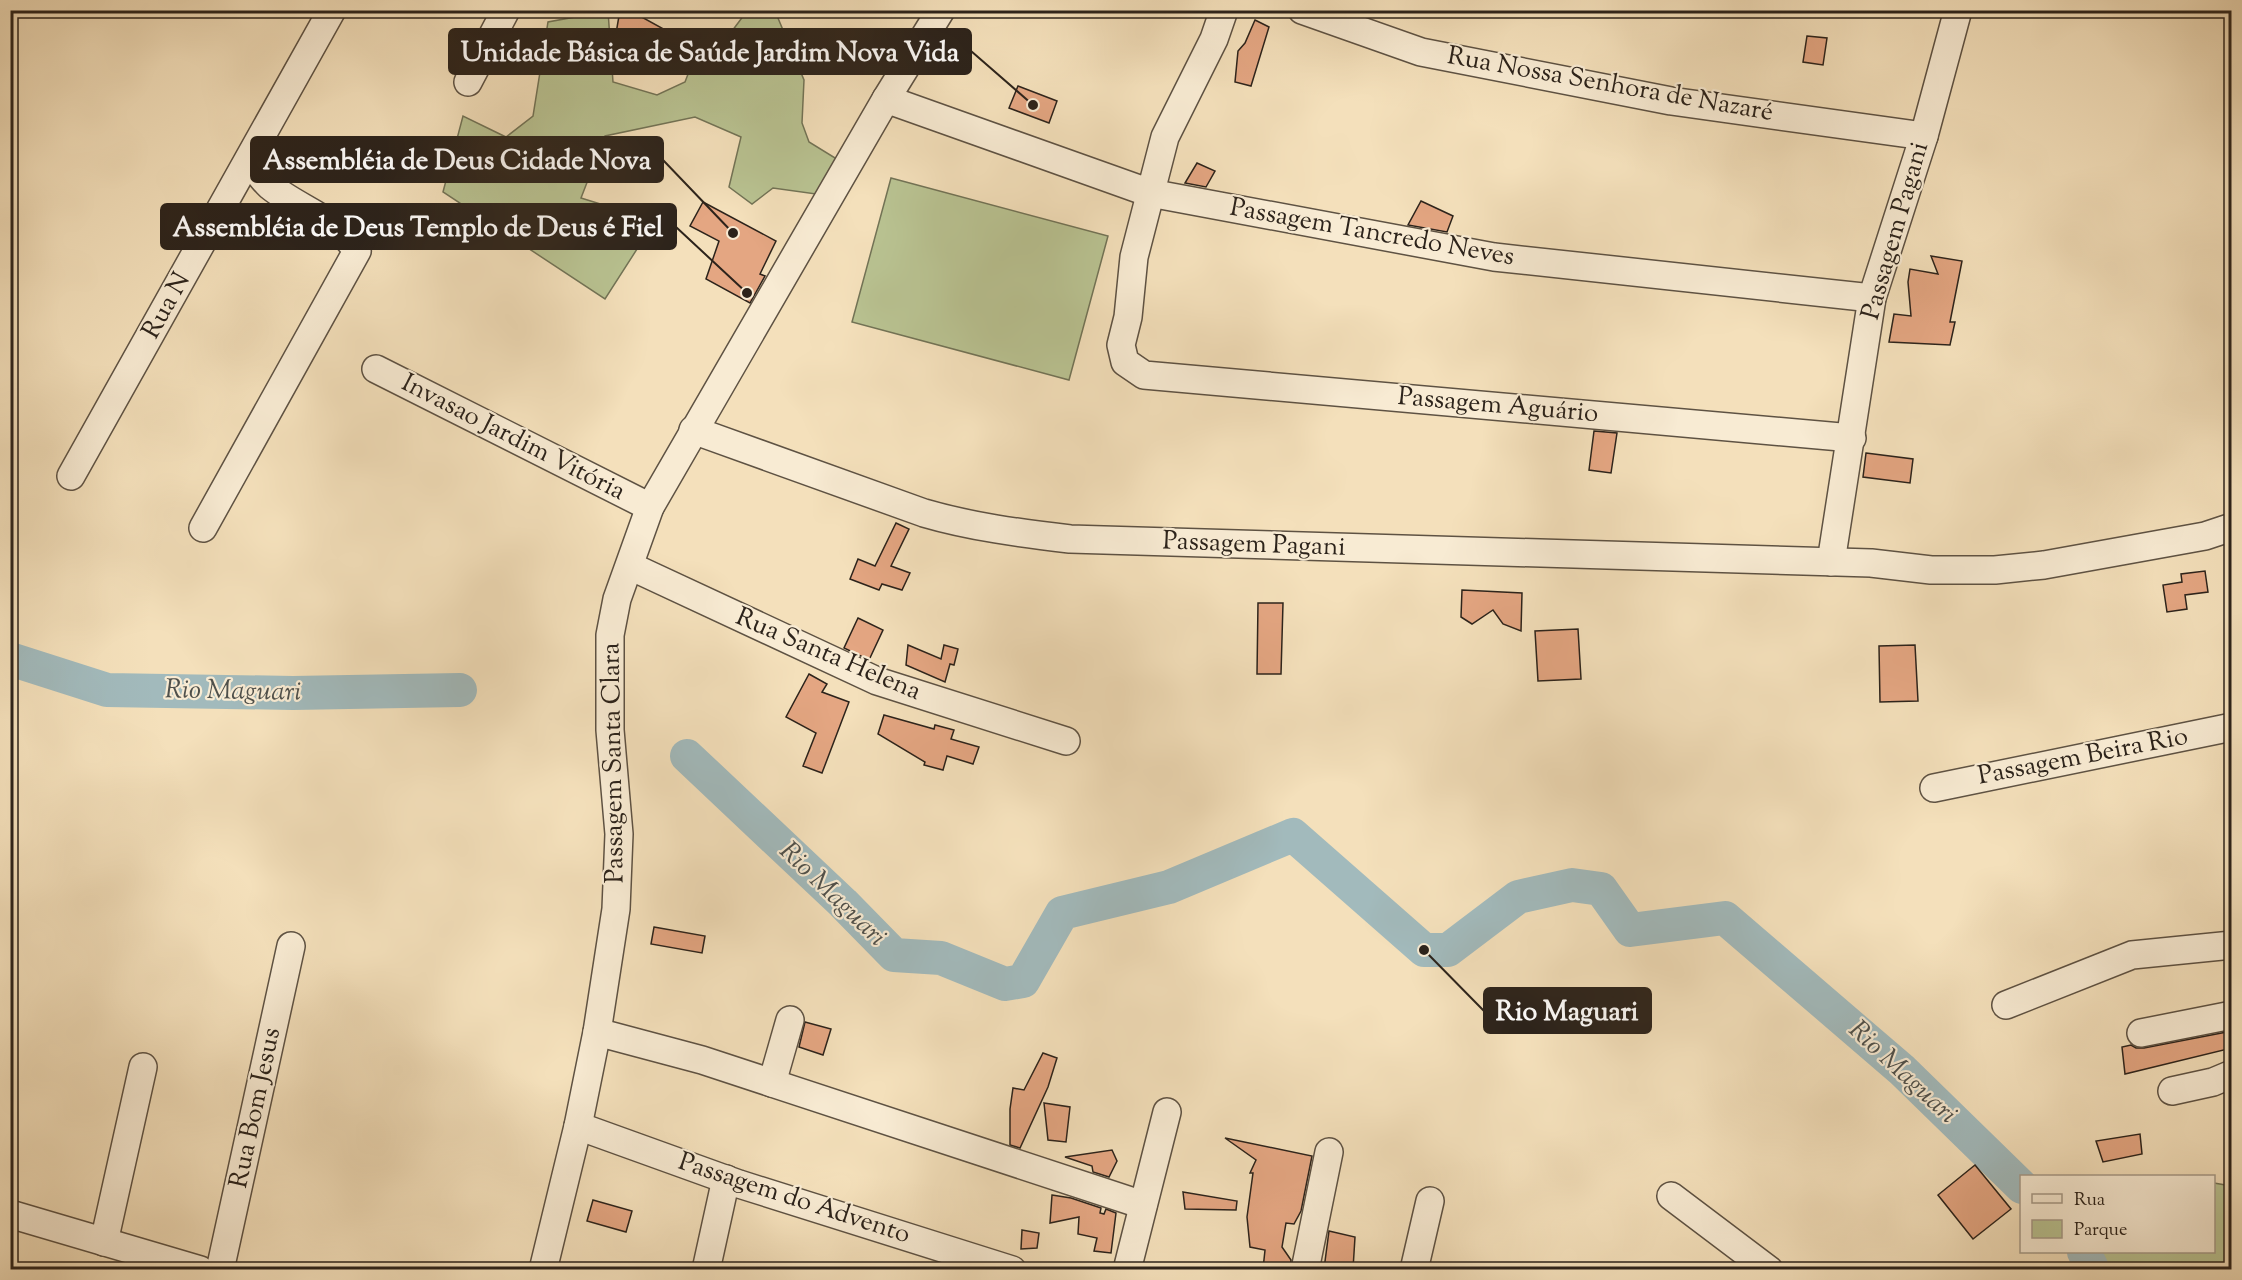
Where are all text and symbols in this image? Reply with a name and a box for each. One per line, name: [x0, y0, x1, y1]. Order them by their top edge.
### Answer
callout: Unidade Básica de Saúde Jardim Nova Vida: [449, 29, 971, 74]
text: Unidade Básica de Saúde Jardim Nova Vida: [461, 35, 960, 74]
street label: Rua Nossa Senhora de Nazaré: [1444, 38, 1776, 132]
callout: Assembléia de Deus Cidade Nova: [251, 137, 663, 182]
street label: Passagem Pagani: [1853, 138, 1939, 324]
text: Assembléia de Deus Cidade Nova: [263, 143, 652, 182]
street label: Passagem Tancredo Neves: [1227, 190, 1517, 276]
callout: Assembléia de Deus Templo de Deus é Fiel: [161, 204, 676, 249]
text: Assembléia de Deus Templo de Deus é Fiel: [173, 210, 664, 249]
street label: Rua N: [134, 266, 200, 346]
street label: Invasao Jardim Vitória: [394, 365, 632, 511]
street label: Passagem Aguário: [1396, 379, 1600, 433]
street label: Passagem Pagani: [1162, 523, 1346, 567]
street label: Rua Santa Helena: [729, 599, 927, 711]
street label: Passagem Santa Clara: [593, 642, 635, 884]
water label: Rio Maguari: [165, 671, 301, 713]
street label: Passagem Beira Rio: [1975, 718, 2191, 796]
water label: Rio Maguari: [769, 834, 895, 956]
callout: Rio Maguari: [1484, 988, 1651, 1033]
text: Rio Maguari: [1496, 994, 1639, 1033]
water label: Rio Maguari: [1839, 1012, 1965, 1134]
street label: Rua Bom Jesus: [221, 1024, 291, 1192]
street label: Passagem do Advento: [673, 1144, 915, 1254]
legend: [2020, 1175, 2215, 1253]
text: Rua: [2074, 1188, 2105, 1214]
text: Parque: [2074, 1218, 2127, 1244]

